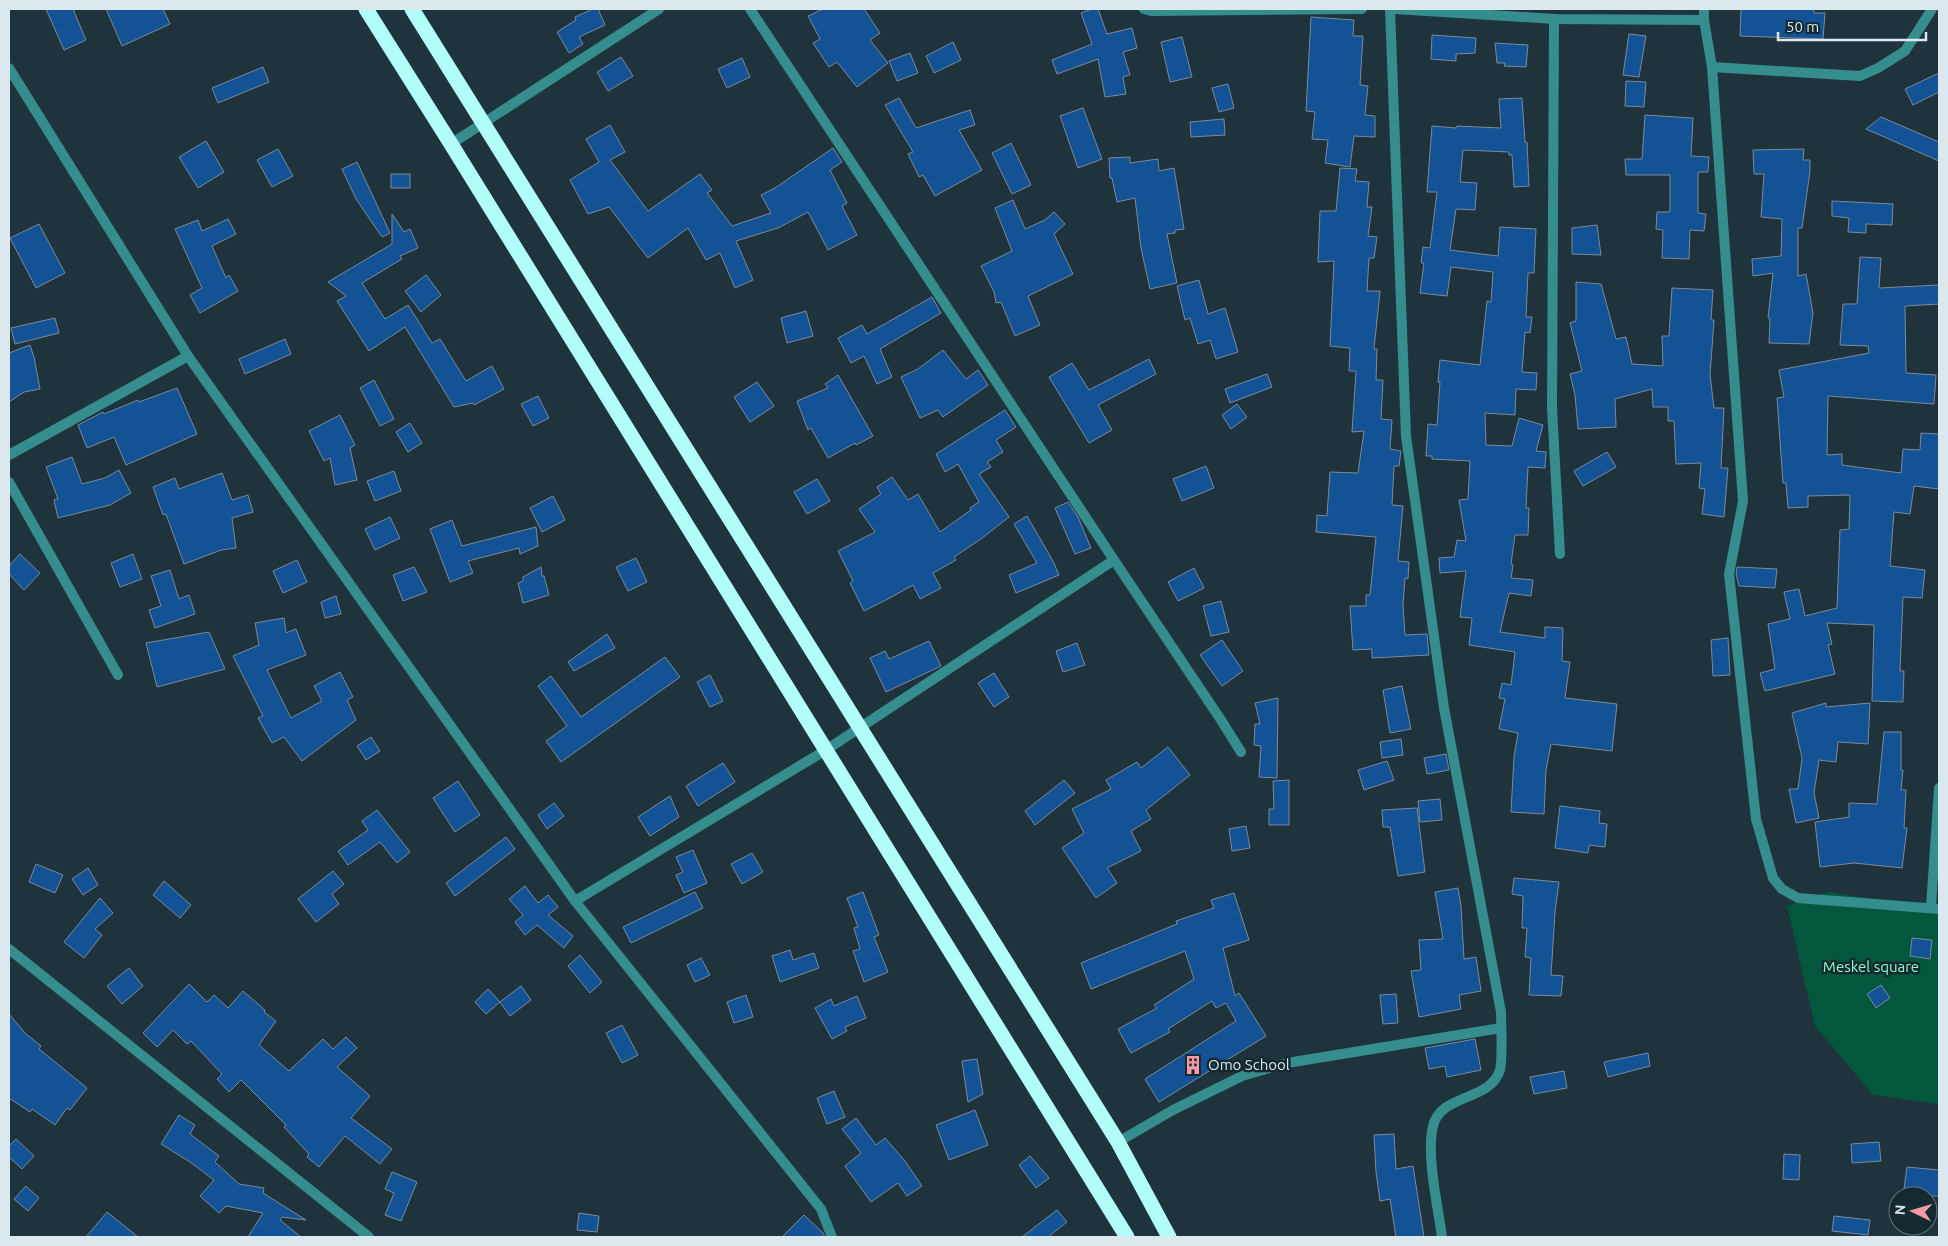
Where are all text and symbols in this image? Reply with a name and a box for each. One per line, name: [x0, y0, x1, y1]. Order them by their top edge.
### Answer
scale bar: [1778, 10, 1926, 42]
text: 50 m: [1786, 18, 1819, 35]
park label: Meskel square: [1823, 958, 1919, 975]
building icon: Omo School: [1182, 1054, 1204, 1076]
place label: Omo School: [1208, 1056, 1290, 1073]
north arrow: [1888, 1186, 1938, 1236]
text: N: [1892, 1204, 1908, 1216]

